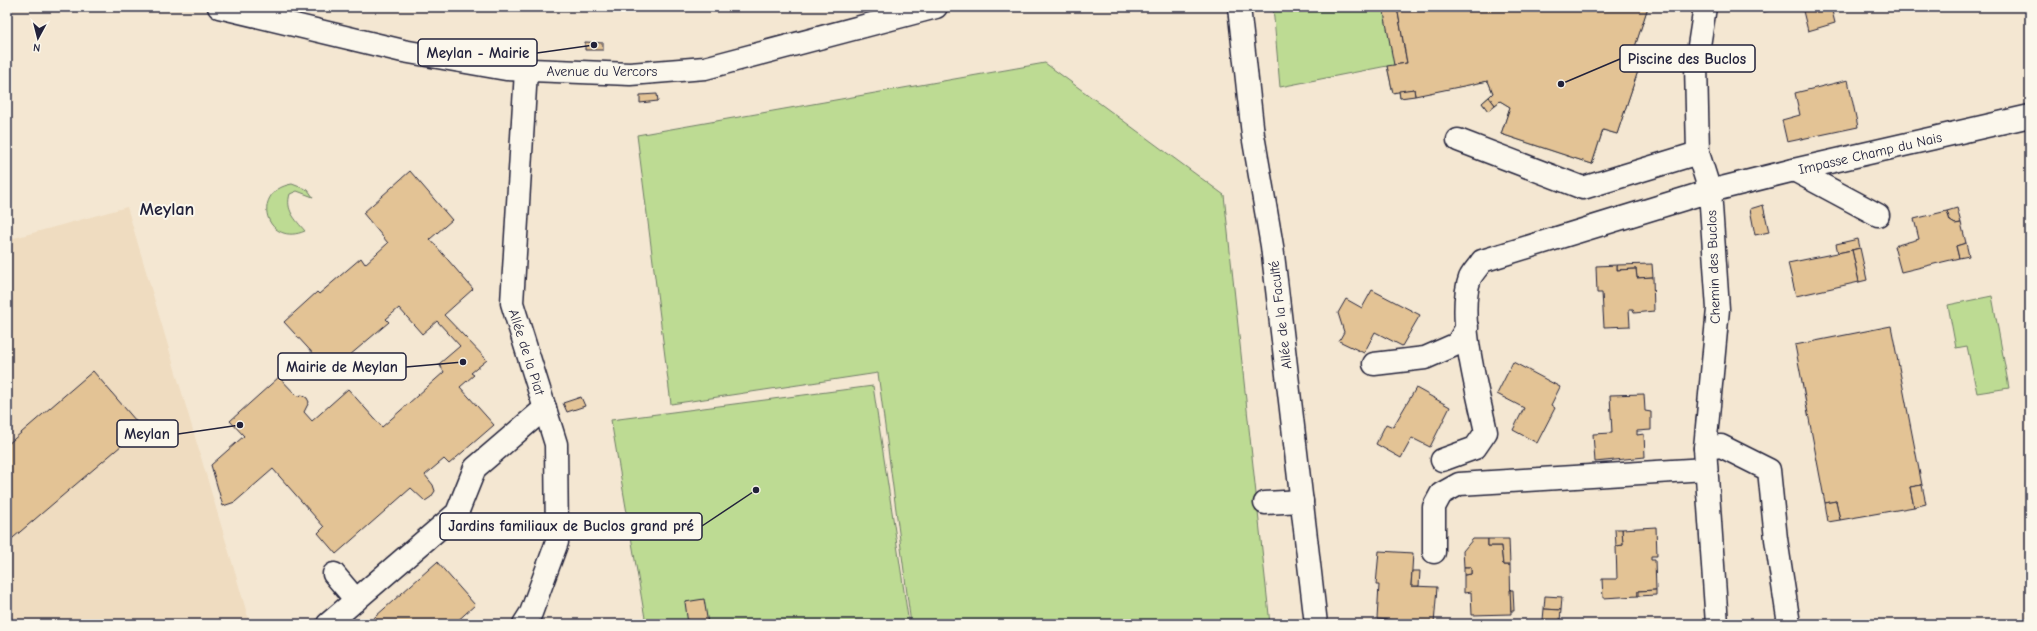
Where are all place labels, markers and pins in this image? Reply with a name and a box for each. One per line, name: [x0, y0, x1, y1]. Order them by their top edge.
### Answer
callout: Meylan - Mairie: [418, 39, 537, 66]
callout: Piscine des Buclos: [1620, 45, 1755, 72]
callout: Mairie de Meylan: [278, 353, 406, 380]
callout: Meylan: [117, 420, 178, 447]
callout: Jardins familiaux de Buclos grand pré: [440, 513, 702, 540]

